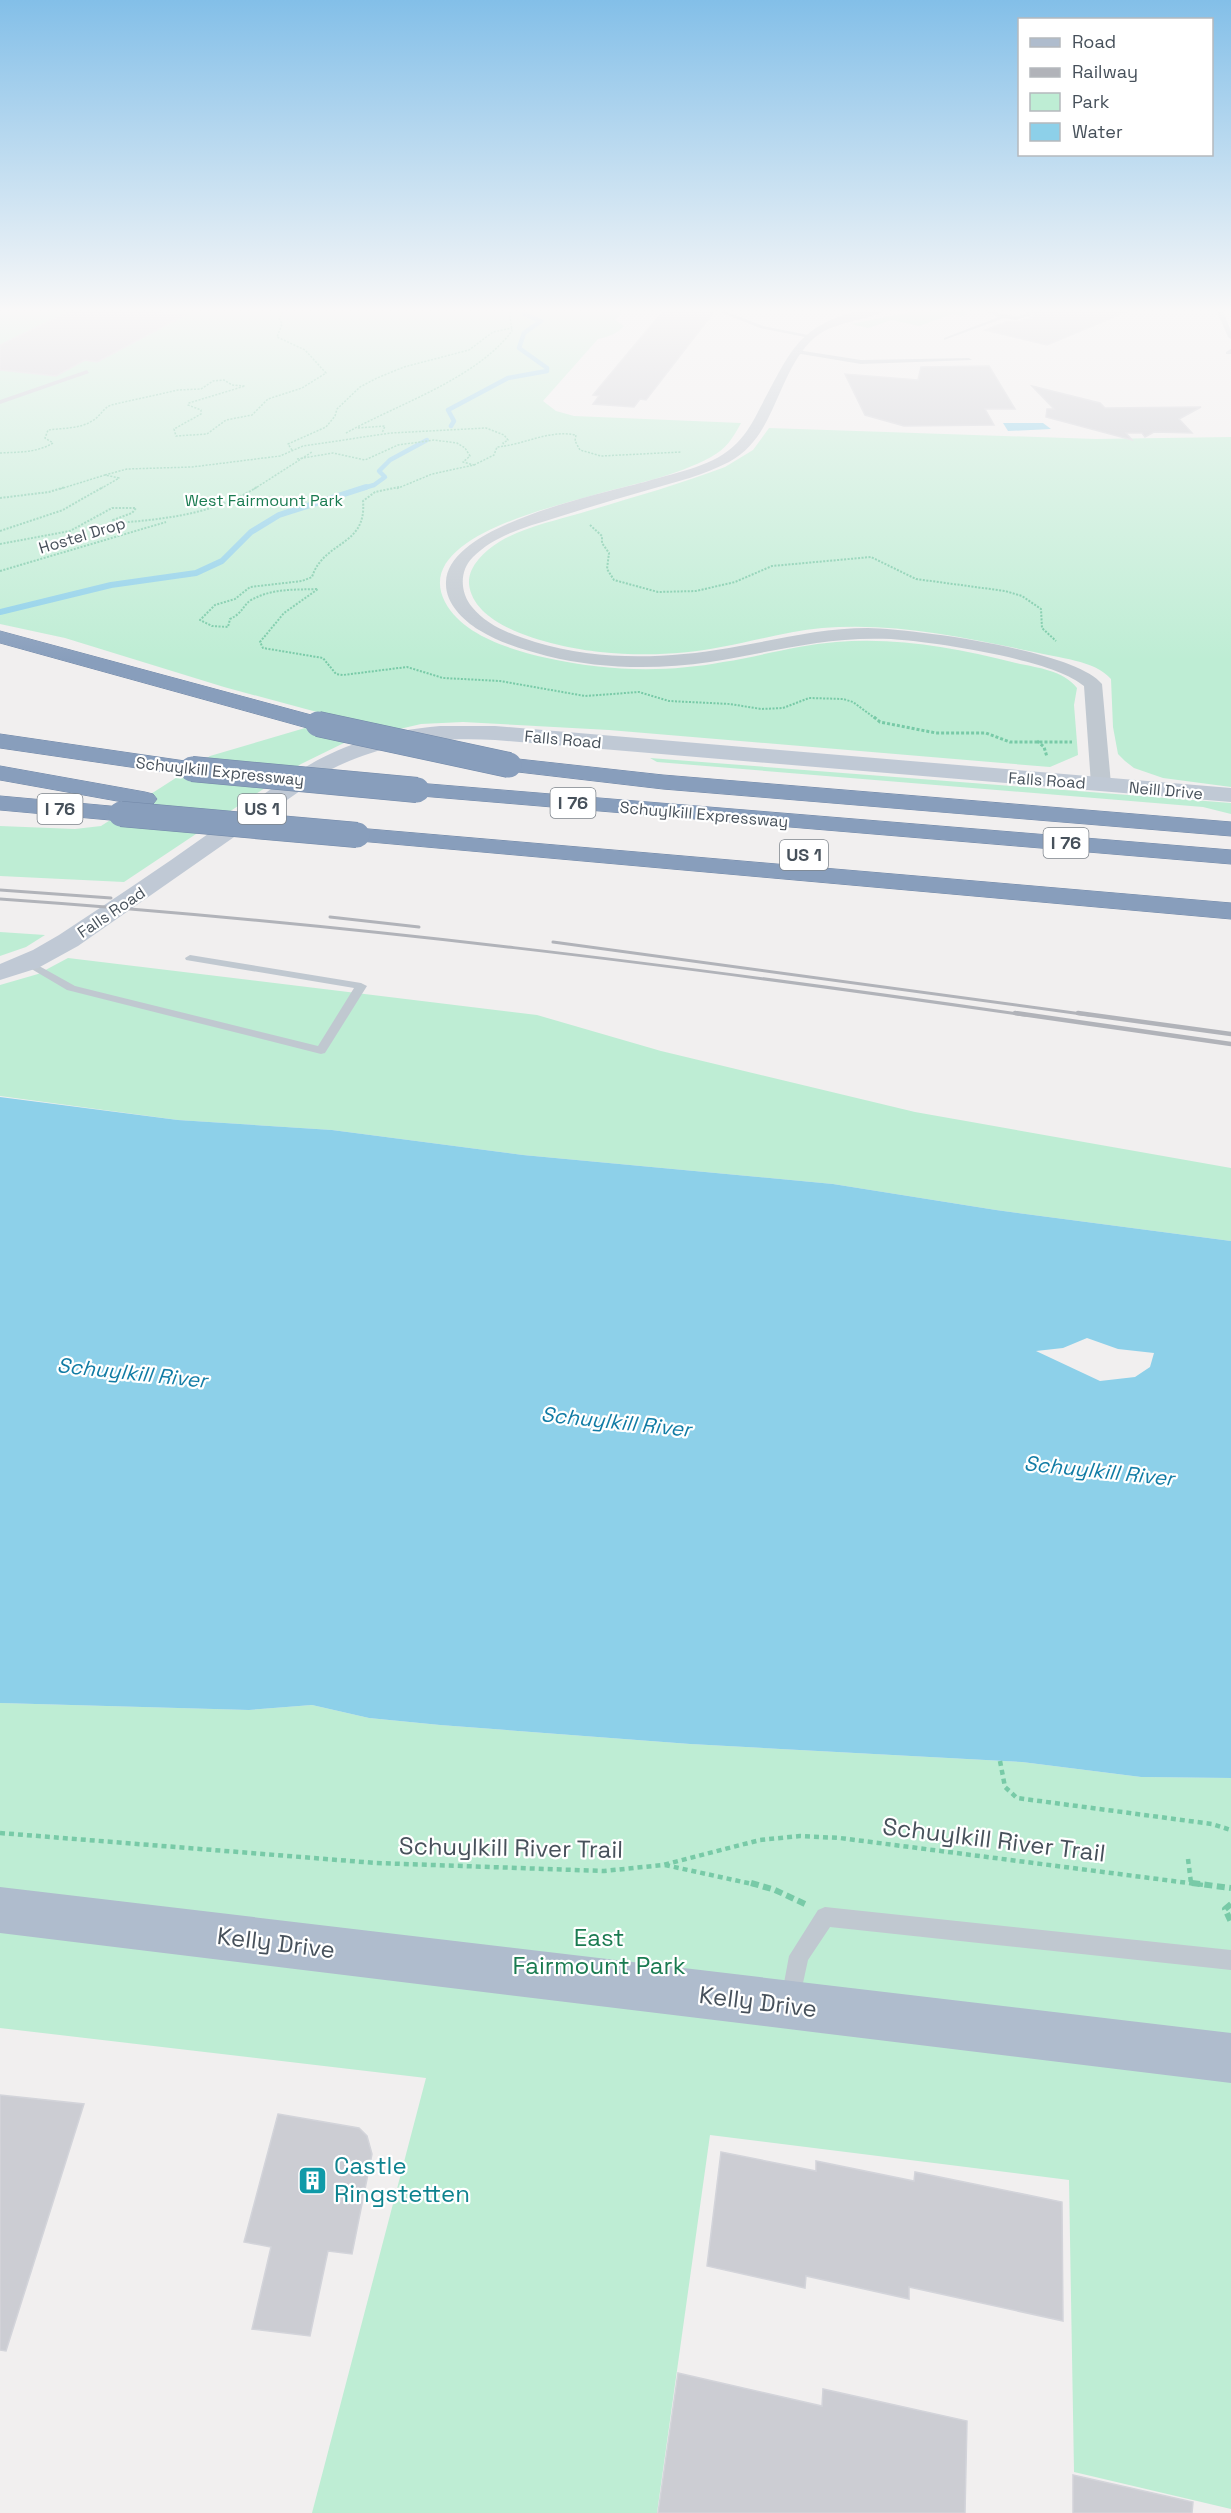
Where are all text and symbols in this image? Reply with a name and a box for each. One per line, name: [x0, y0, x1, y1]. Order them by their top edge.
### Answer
legend: [1018, 18, 1213, 156]
text: Road: [1072, 30, 1116, 53]
text: Railway: [1072, 60, 1138, 83]
text: Park: [1072, 90, 1110, 113]
text: Water: [1072, 120, 1123, 143]
park label: West Fairmount Park: [185, 490, 344, 511]
street label: Hostel Drop: [36, 512, 128, 559]
street label: Falls Road: [523, 726, 602, 753]
street label: Schuylkill Expressway: [135, 752, 305, 791]
street label: Falls Road: [1008, 767, 1086, 794]
street label: Neill Drive: [1128, 777, 1204, 804]
road number: I 76: [550, 788, 596, 818]
road number: I 76: [38, 794, 82, 824]
road number: US 1: [238, 794, 286, 824]
street label: Schuylkill Expressway: [619, 797, 789, 832]
road number: I 76: [1044, 828, 1088, 858]
road number: US 1: [780, 840, 828, 870]
street label: Falls Road: [73, 882, 149, 943]
water label: Schuylkill River: [56, 1351, 210, 1394]
water label: Schuylkill River: [540, 1400, 694, 1443]
water label: Schuylkill River: [1023, 1449, 1177, 1492]
street label: Schuylkill River Trail: [881, 1810, 1107, 1869]
street label: Schuylkill River Trail: [399, 1830, 623, 1865]
street label: Kelly Drive: [215, 1920, 337, 1965]
park label: East Fairmount Park: [512, 1922, 686, 1981]
street label: Kelly Drive: [697, 1979, 819, 2024]
place label: Castle Ringstetten: [334, 2150, 470, 2209]
building icon: Castle Ringstetten: [297, 2164, 329, 2196]

